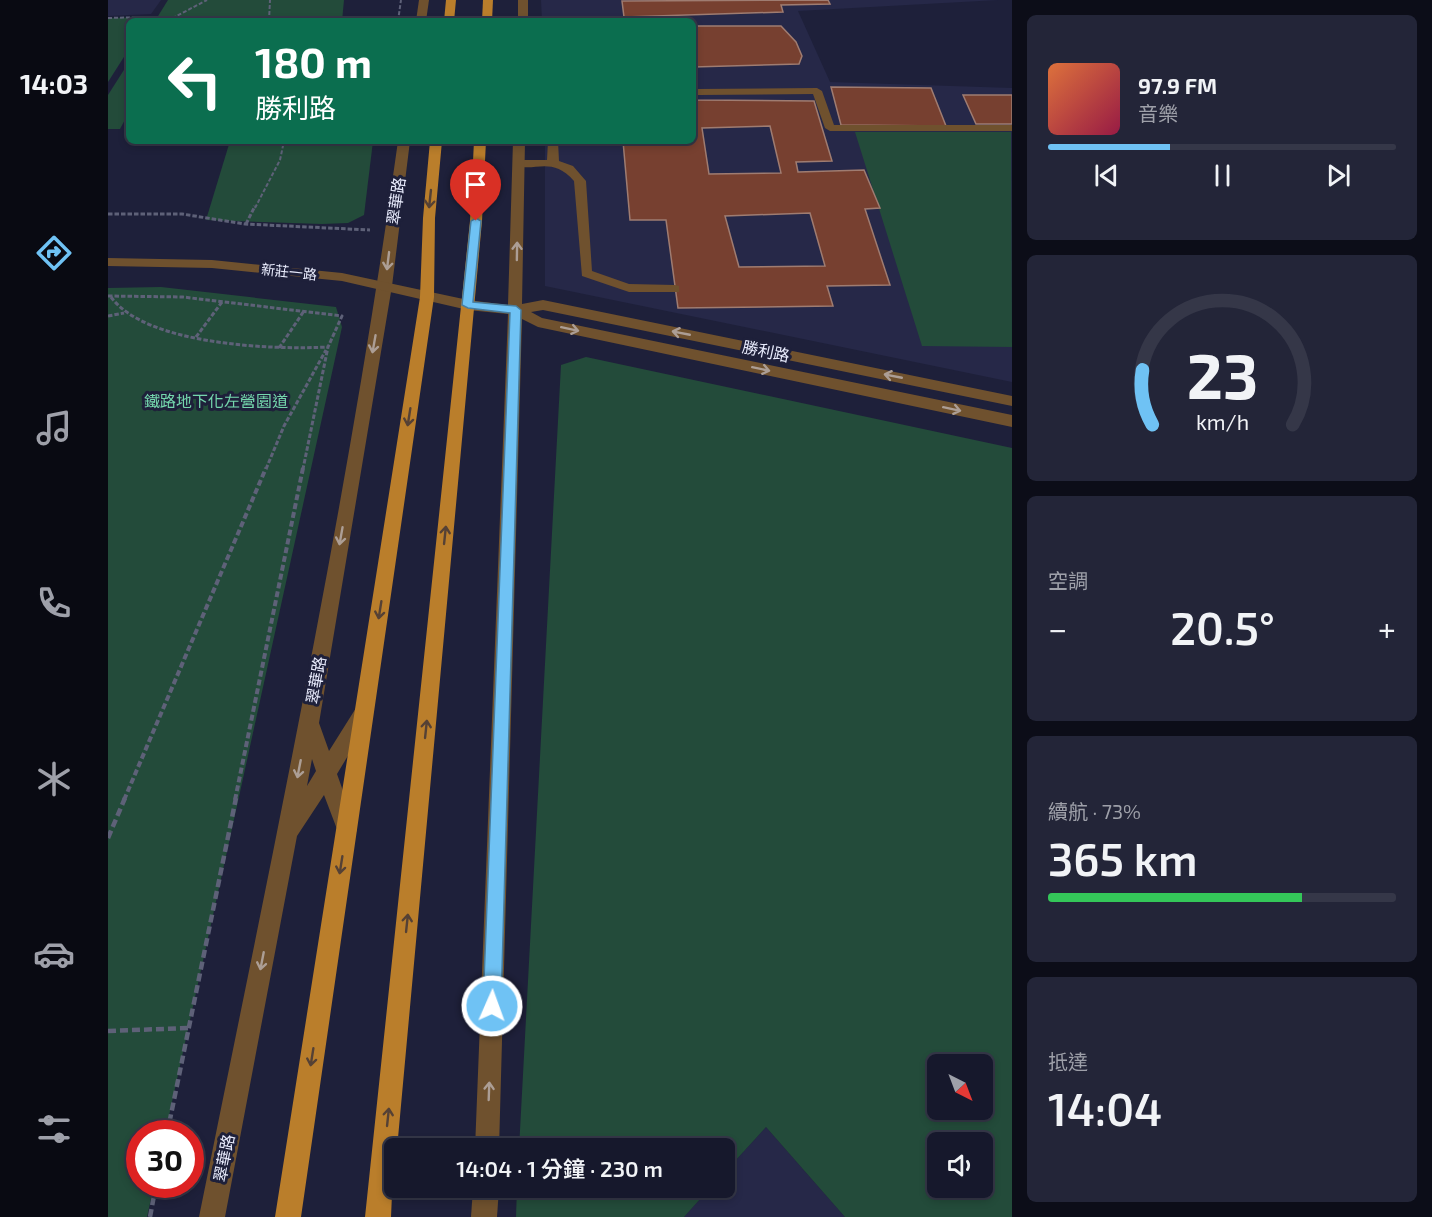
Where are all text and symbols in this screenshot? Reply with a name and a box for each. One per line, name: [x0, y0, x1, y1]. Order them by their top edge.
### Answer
text: 180 m: [255, 36, 372, 86]
icon: left: [156, 42, 234, 120]
text: 14:03: [20, 67, 88, 99]
text: 97.9 FM: [1138, 72, 1217, 98]
text: 勝利路: [255, 91, 336, 123]
text: 音樂: [1138, 101, 1178, 125]
pin: [450, 159, 501, 221]
icon: previous: [1090, 159, 1123, 192]
icon: pause: [1206, 159, 1239, 192]
icon: next: [1322, 159, 1355, 192]
icon: arrive: [459, 168, 492, 201]
street label: 翠華路: [383, 176, 408, 226]
one-way arrow: [424, 189, 435, 209]
icon: directions: [33, 232, 75, 274]
one-way arrow: [511, 242, 523, 262]
one-way arrow: [382, 251, 393, 271]
street label: 新莊一路: [260, 260, 318, 283]
one-way arrow: [561, 323, 580, 335]
one-way arrow: [672, 327, 692, 338]
one-way arrow: [368, 334, 379, 353]
street label: 勝利路: [741, 336, 792, 365]
text: 23: [1186, 337, 1258, 412]
one-way arrow: [752, 363, 771, 375]
one-way arrow: [884, 370, 903, 381]
park label: 鐵路地下化左營園道: [144, 391, 288, 410]
one-way arrow: [942, 403, 961, 415]
one-way arrow: [404, 406, 415, 426]
icon: music: [33, 407, 75, 449]
text: km/h: [1195, 410, 1249, 435]
one-way arrow: [440, 525, 451, 545]
one-way arrow: [335, 526, 346, 545]
text: 空調: [1048, 568, 1088, 592]
icon: phone: [33, 582, 75, 624]
one-way arrow: [374, 599, 385, 619]
text: 20.5°: [1170, 600, 1275, 654]
text: −: [1048, 608, 1067, 648]
text: +: [1378, 608, 1396, 648]
street label: 翠華路: [302, 655, 329, 705]
one-way arrow: [421, 719, 432, 739]
icon: climate: [33, 758, 75, 800]
one-way arrow: [293, 759, 304, 779]
text: 續航 · 73%: [1048, 799, 1141, 823]
text: 365 km: [1048, 831, 1198, 885]
one-way arrow: [336, 854, 347, 874]
one-way arrow: [402, 913, 413, 933]
icon: car: [33, 933, 75, 975]
one-way arrow: [256, 950, 267, 970]
position arrow: [460, 974, 524, 1038]
one-way arrow: [307, 1047, 318, 1067]
text: 抵達: [1048, 1049, 1088, 1073]
north arrow: [927, 1054, 993, 1120]
map controls: [927, 1054, 993, 1198]
one-way arrow: [483, 1081, 495, 1101]
text: 14:04: [1048, 1081, 1162, 1135]
icon: filters: [33, 1108, 75, 1150]
one-way arrow: [383, 1108, 394, 1127]
speed limit sign: 30: [126, 1120, 204, 1198]
button: sound: [927, 1132, 993, 1198]
street label: 翠華路: [210, 1133, 237, 1183]
text: 14:04 · 1 分鐘 · 230 m: [456, 1155, 663, 1181]

